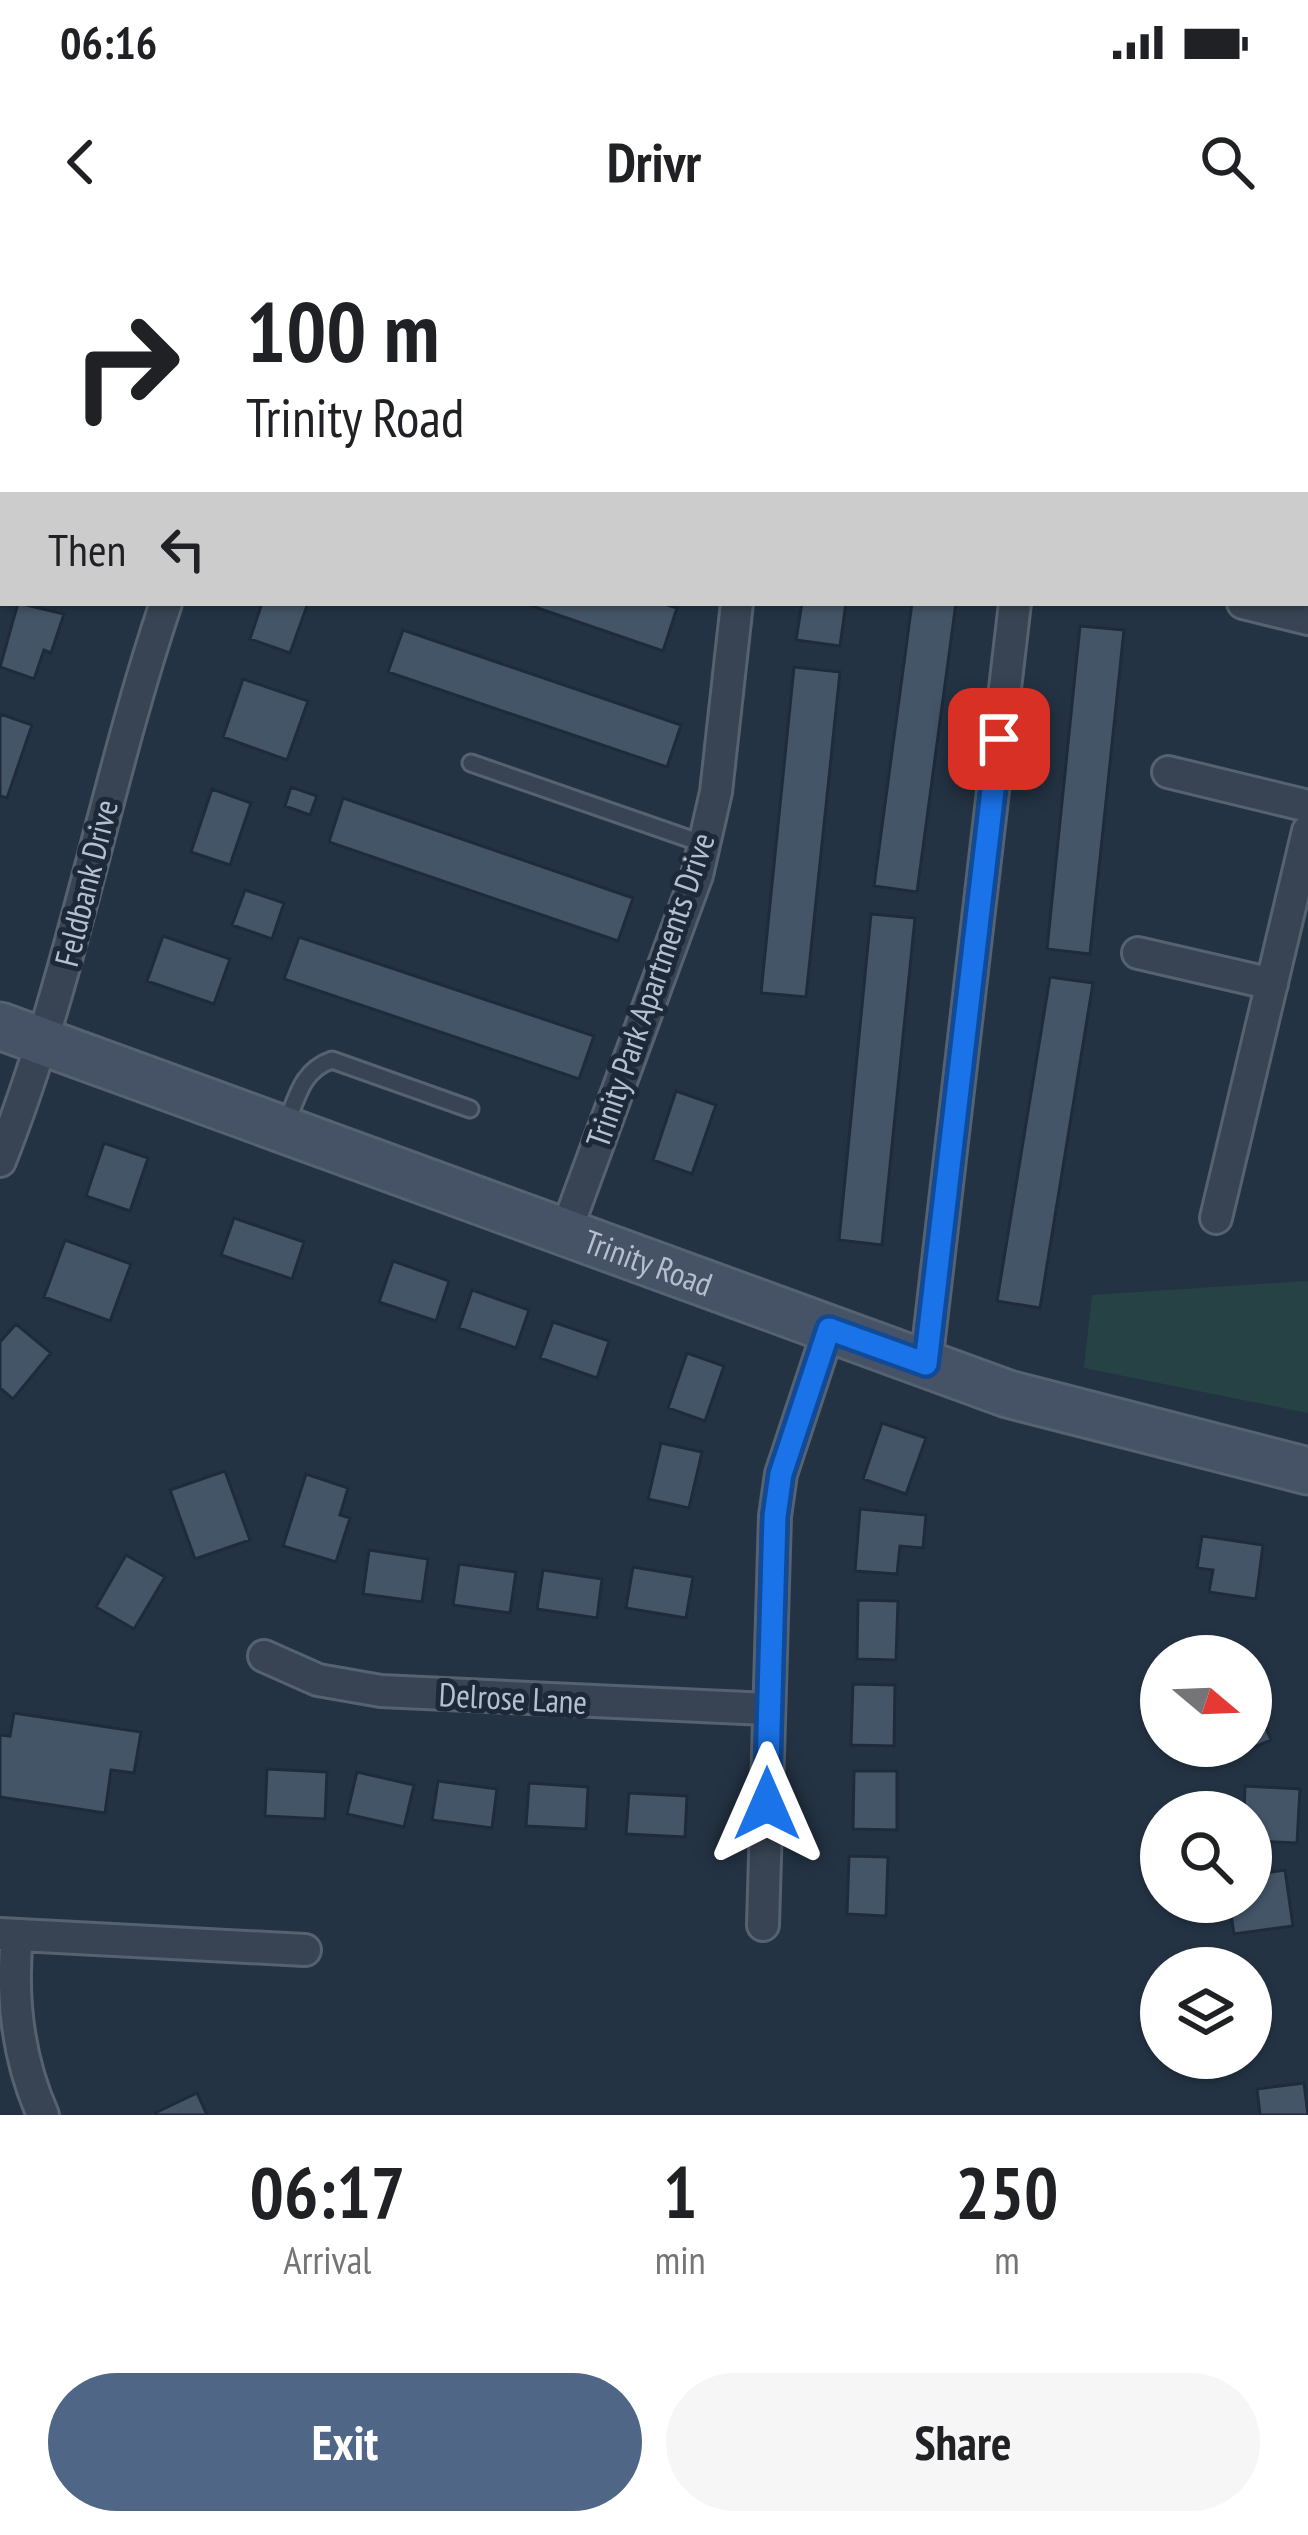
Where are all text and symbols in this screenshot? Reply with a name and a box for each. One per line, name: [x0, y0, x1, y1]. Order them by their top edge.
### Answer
text: 06:16: [60, 13, 157, 71]
text: Drivr: [607, 127, 701, 197]
icon: back: [48, 129, 114, 195]
icon: search: [1194, 129, 1260, 195]
text: 100 m: [246, 276, 439, 385]
icon: right: [48, 288, 204, 444]
text: Trinity Road: [246, 382, 464, 452]
icon: left: [150, 516, 216, 582]
text: Then: [48, 520, 126, 578]
pin: [948, 688, 1050, 790]
icon: arrive: [966, 706, 1032, 772]
street label: Feldbank Drive: [44, 795, 127, 971]
street label: Trinity Park Apartments Drive: [575, 827, 724, 1153]
street label: Trinity Road: [578, 1219, 718, 1305]
north arrow: [1140, 1635, 1272, 1767]
map controls: [1140, 1635, 1272, 2079]
street label: Delrose Lane: [438, 1672, 588, 1723]
position arrow: [704, 1741, 830, 1867]
button: search: [1140, 1791, 1272, 1923]
button: layers: [1140, 1947, 1272, 2079]
text: 06:17: [250, 2145, 405, 2238]
text: 1: [663, 2145, 697, 2238]
text: 250: [955, 2145, 1058, 2238]
text: Arrival: [283, 2234, 371, 2285]
text: min: [655, 2234, 706, 2285]
text: m: [994, 2234, 1020, 2285]
button: Exit: [48, 2373, 642, 2511]
button: Share: [666, 2373, 1260, 2511]

